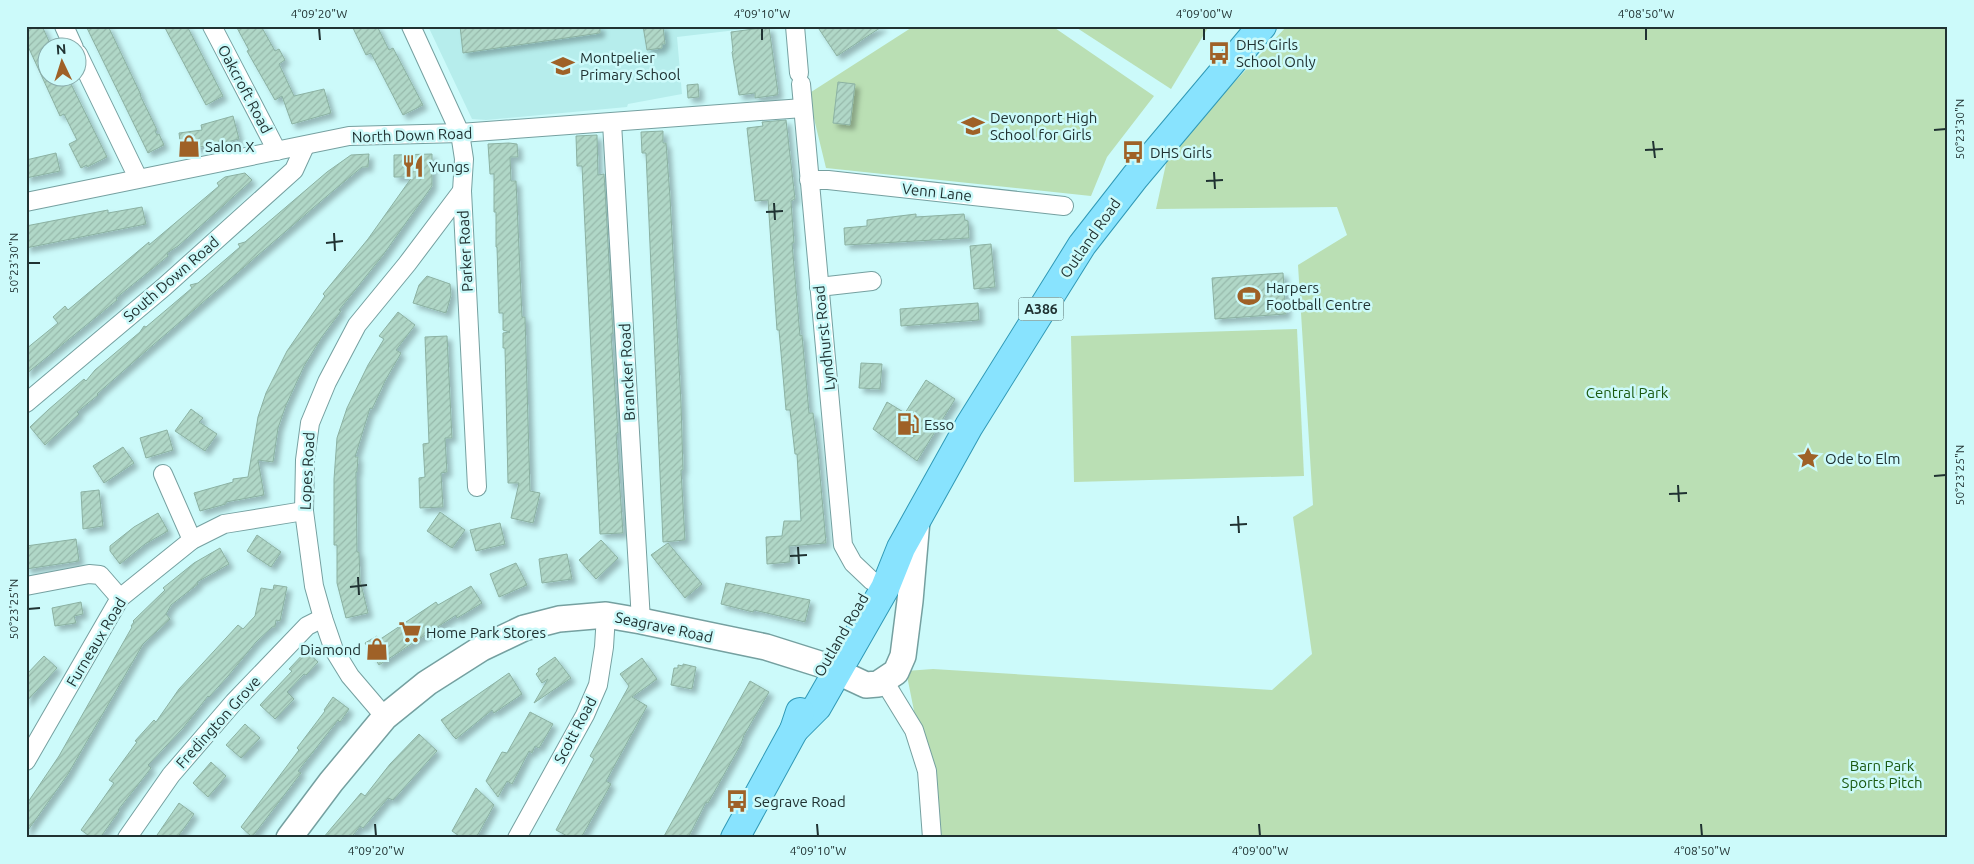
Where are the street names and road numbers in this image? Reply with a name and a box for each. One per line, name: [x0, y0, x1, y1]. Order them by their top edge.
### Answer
street label: Oakcroft Road: [215, 42, 275, 136]
street label: North Down Road: [351, 124, 473, 146]
street label: Venn Lane: [901, 180, 973, 204]
street label: Outland Road: [1056, 195, 1124, 281]
street label: Parker Road: [454, 210, 476, 292]
street label: South Down Road: [120, 233, 222, 325]
street label: Lyndhurst Road: [810, 285, 838, 391]
road number: A386: [1018, 298, 1064, 320]
street label: Brancker Road: [616, 323, 638, 421]
street label: Lopes Road: [296, 432, 318, 510]
street label: Outland Road: [810, 590, 872, 680]
street label: Furneaux Road: [63, 594, 129, 690]
street label: Seagrave Road: [614, 608, 714, 646]
street label: Fredington Grove: [172, 673, 264, 771]
street label: Scott Road: [550, 694, 600, 766]

